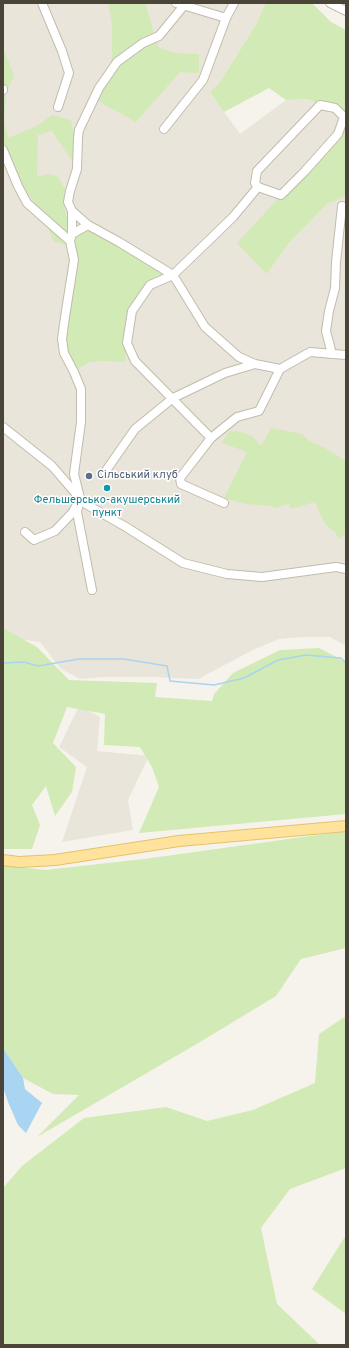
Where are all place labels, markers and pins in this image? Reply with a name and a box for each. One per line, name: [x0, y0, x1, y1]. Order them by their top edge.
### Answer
place label: Сільський клуб: [97, 469, 178, 483]
marker: Сільський клуб: [84, 471, 94, 481]
marker: Фельшерсько-акушерський пункт: [102, 483, 112, 493]
place label: Фельшерсько-акушерський пункт: [34, 494, 180, 520]

